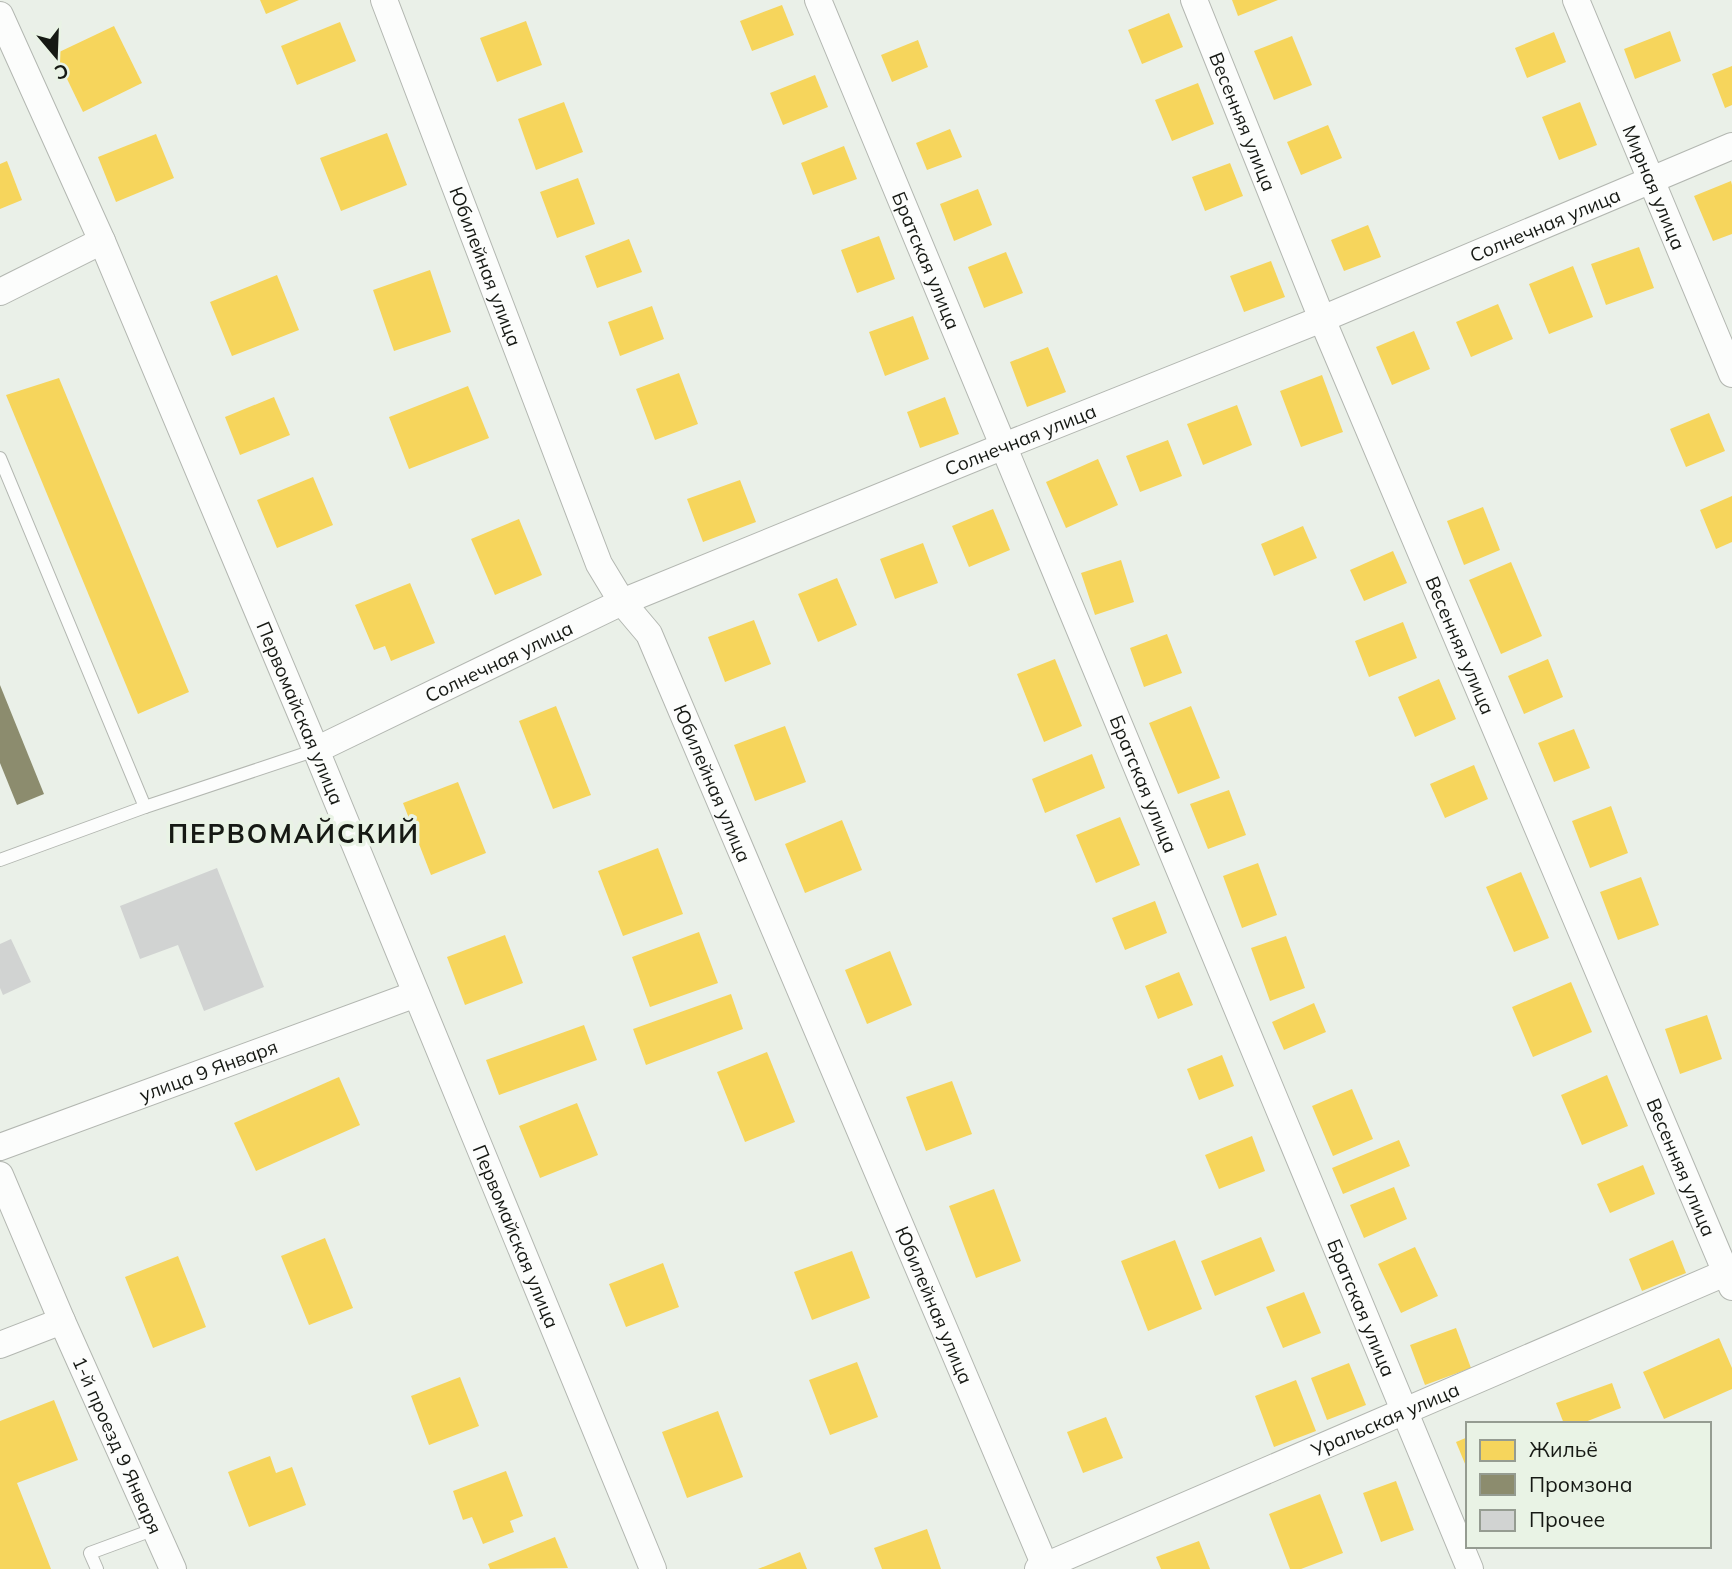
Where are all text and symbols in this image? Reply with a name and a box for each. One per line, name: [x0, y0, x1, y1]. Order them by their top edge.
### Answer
north arrow: [21, 21, 91, 91]
street label: Весенняя улица: [1204, 49, 1281, 195]
text: С: [51, 59, 72, 86]
street label: Мирная улица: [1617, 121, 1691, 253]
street label: Юбилейная улица: [444, 183, 527, 350]
street label: Солнечная улица: [1466, 183, 1624, 267]
street label: Братская улица: [887, 188, 965, 333]
street label: Солнечная улица: [941, 398, 1100, 481]
street label: Весенняя улица: [1420, 573, 1500, 718]
street label: Солнечная улица: [421, 616, 577, 708]
street label: Первомайская улица: [251, 618, 349, 808]
street label: Юбилейная улица: [668, 701, 756, 866]
street label: Братская улица: [1105, 712, 1183, 856]
district label: ПЕРВОМАЙСКИЙ: [168, 817, 420, 850]
street label: улица 9 Января: [136, 1034, 281, 1107]
street label: Весенняя улица: [1641, 1095, 1721, 1240]
street label: Первомайская улица: [468, 1141, 565, 1332]
street label: Юбилейная улица: [890, 1223, 978, 1387]
street label: Братская улица: [1322, 1235, 1401, 1380]
street label: 1-й проезд 9 Января: [67, 1353, 168, 1538]
street label: Уральская улица: [1307, 1377, 1463, 1462]
legend: [1466, 1422, 1711, 1548]
text: Жильё: [1529, 1436, 1598, 1462]
text: Промзона: [1529, 1471, 1632, 1497]
text: Прочее: [1529, 1506, 1605, 1532]

